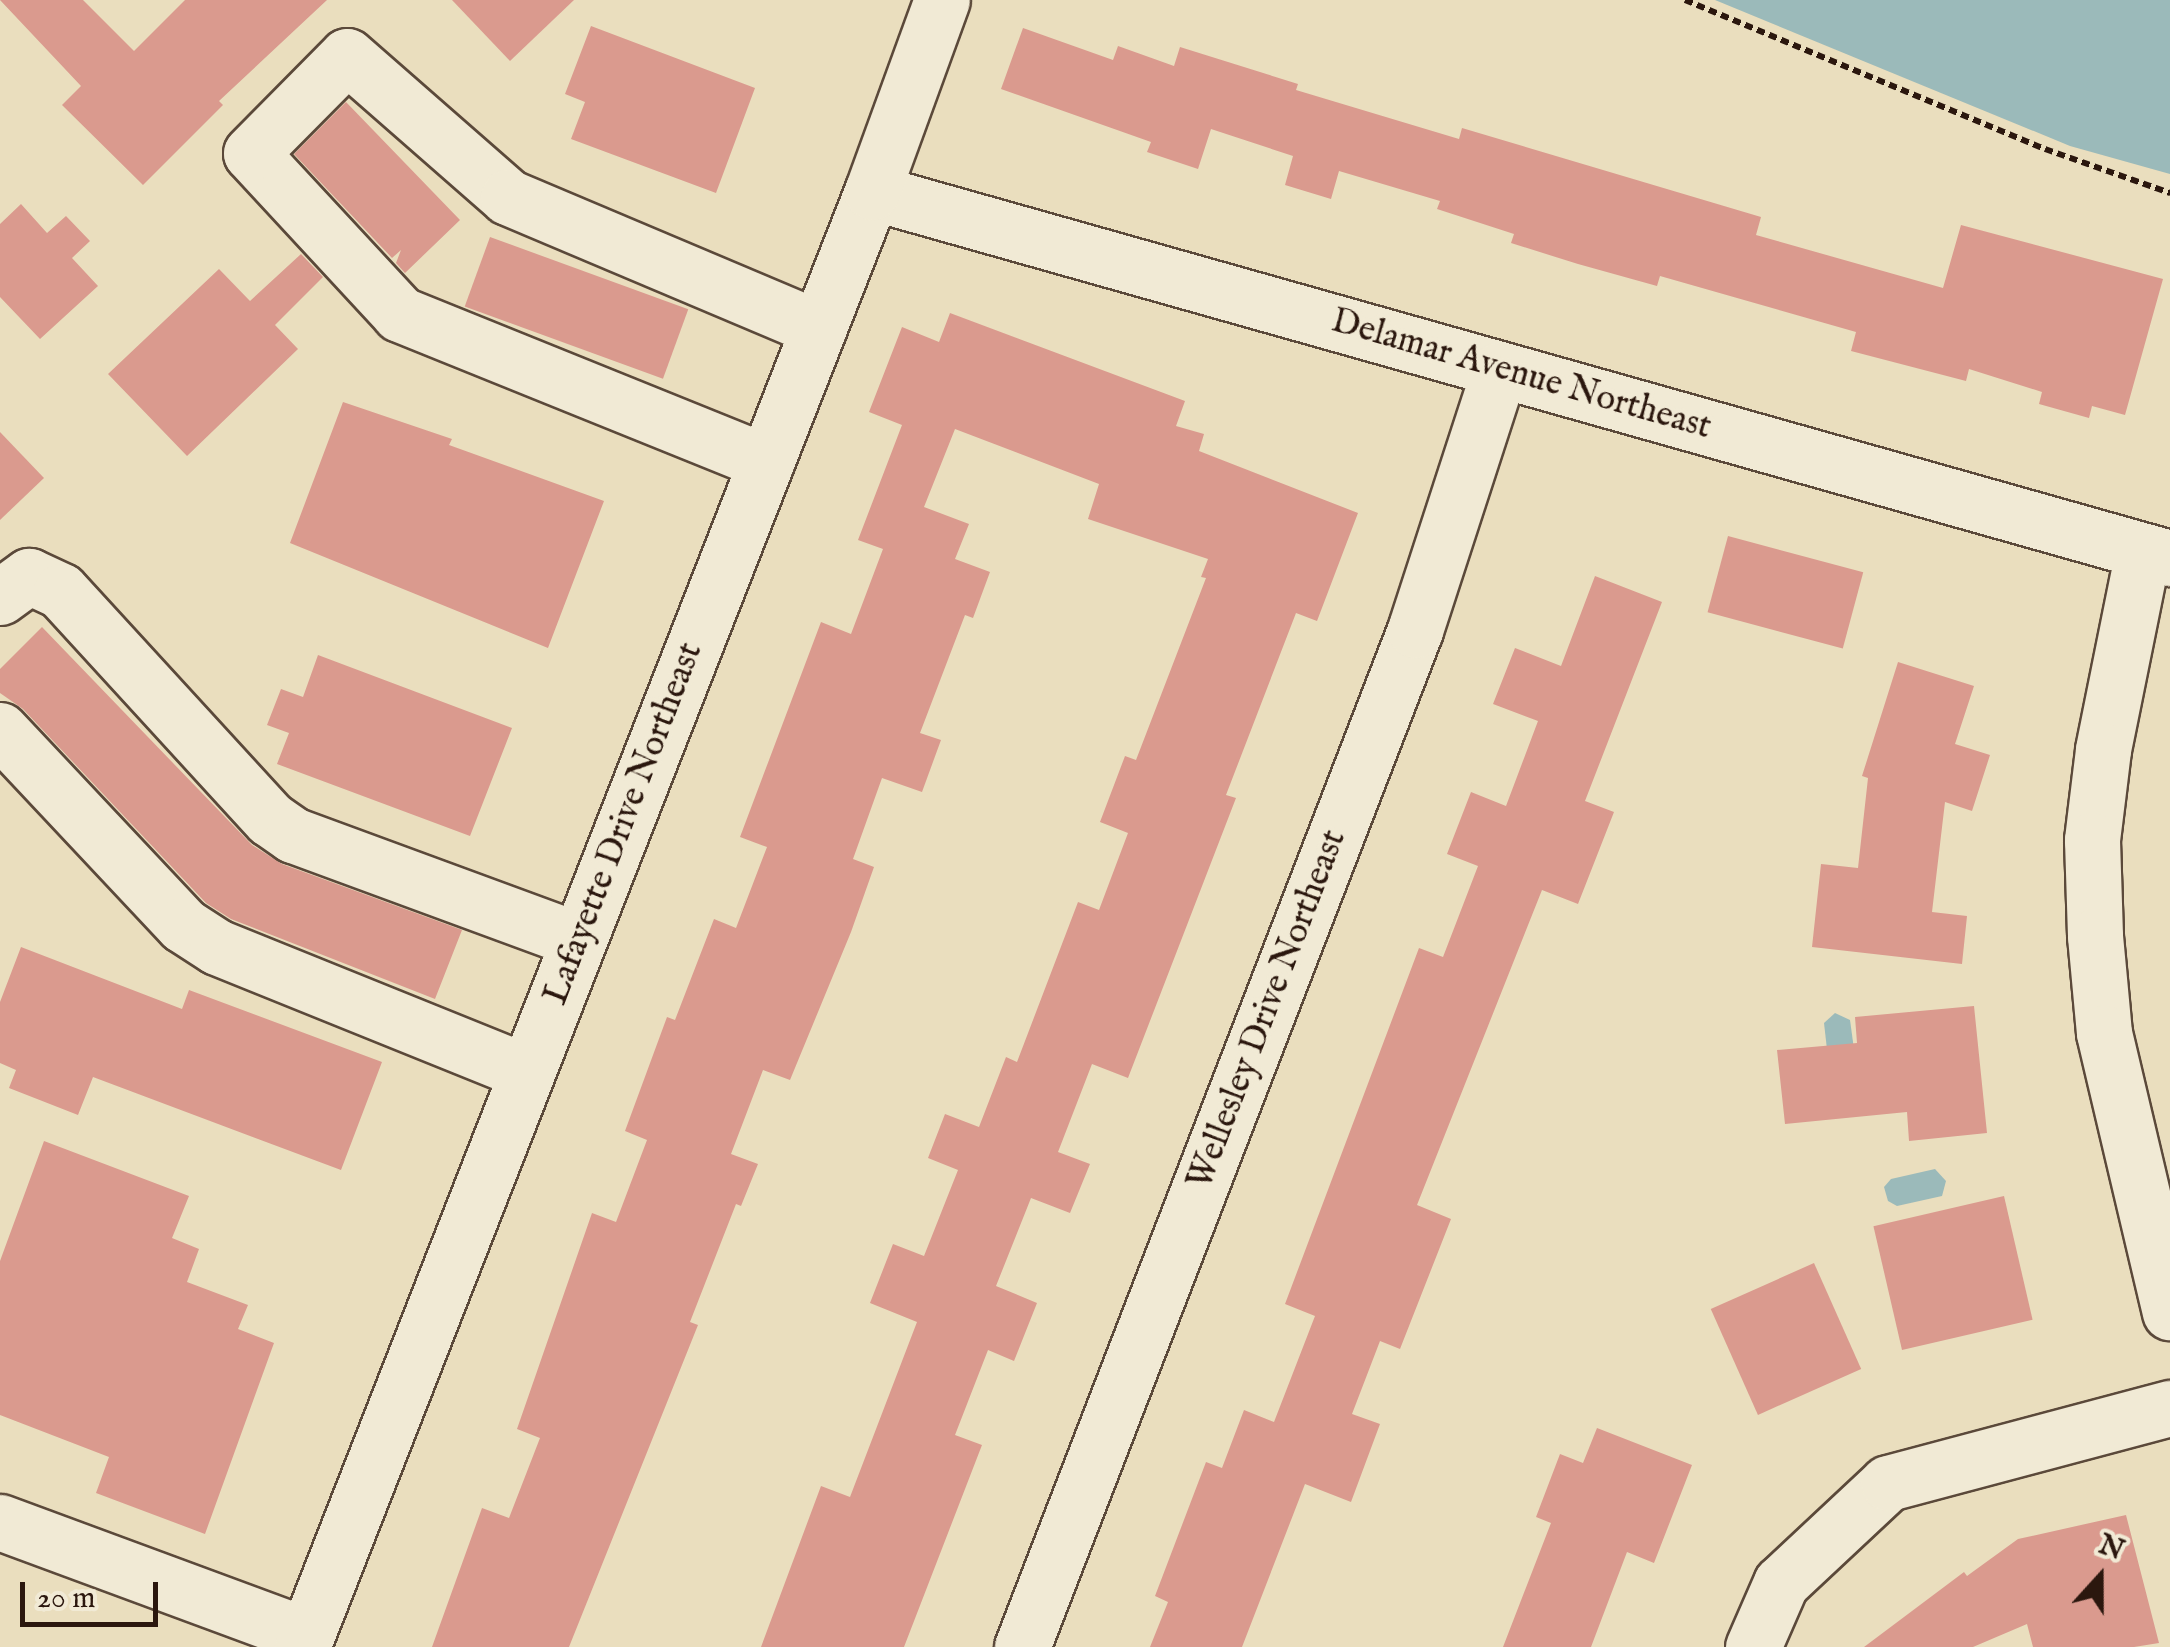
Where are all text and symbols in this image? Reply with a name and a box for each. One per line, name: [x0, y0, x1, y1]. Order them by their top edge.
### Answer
street label: Delamar Avenue Northeast: [1326, 301, 1716, 449]
street label: Lafayette Drive Northeast: [536, 637, 712, 1011]
street label: Wellesley Drive Northeast: [1180, 824, 1356, 1196]
north arrow: [2050, 1527, 2150, 1627]
text: N: [2093, 1528, 2129, 1569]
scale bar: [25, 1562, 162, 1624]
text: 20 m: [37, 1580, 96, 1618]

